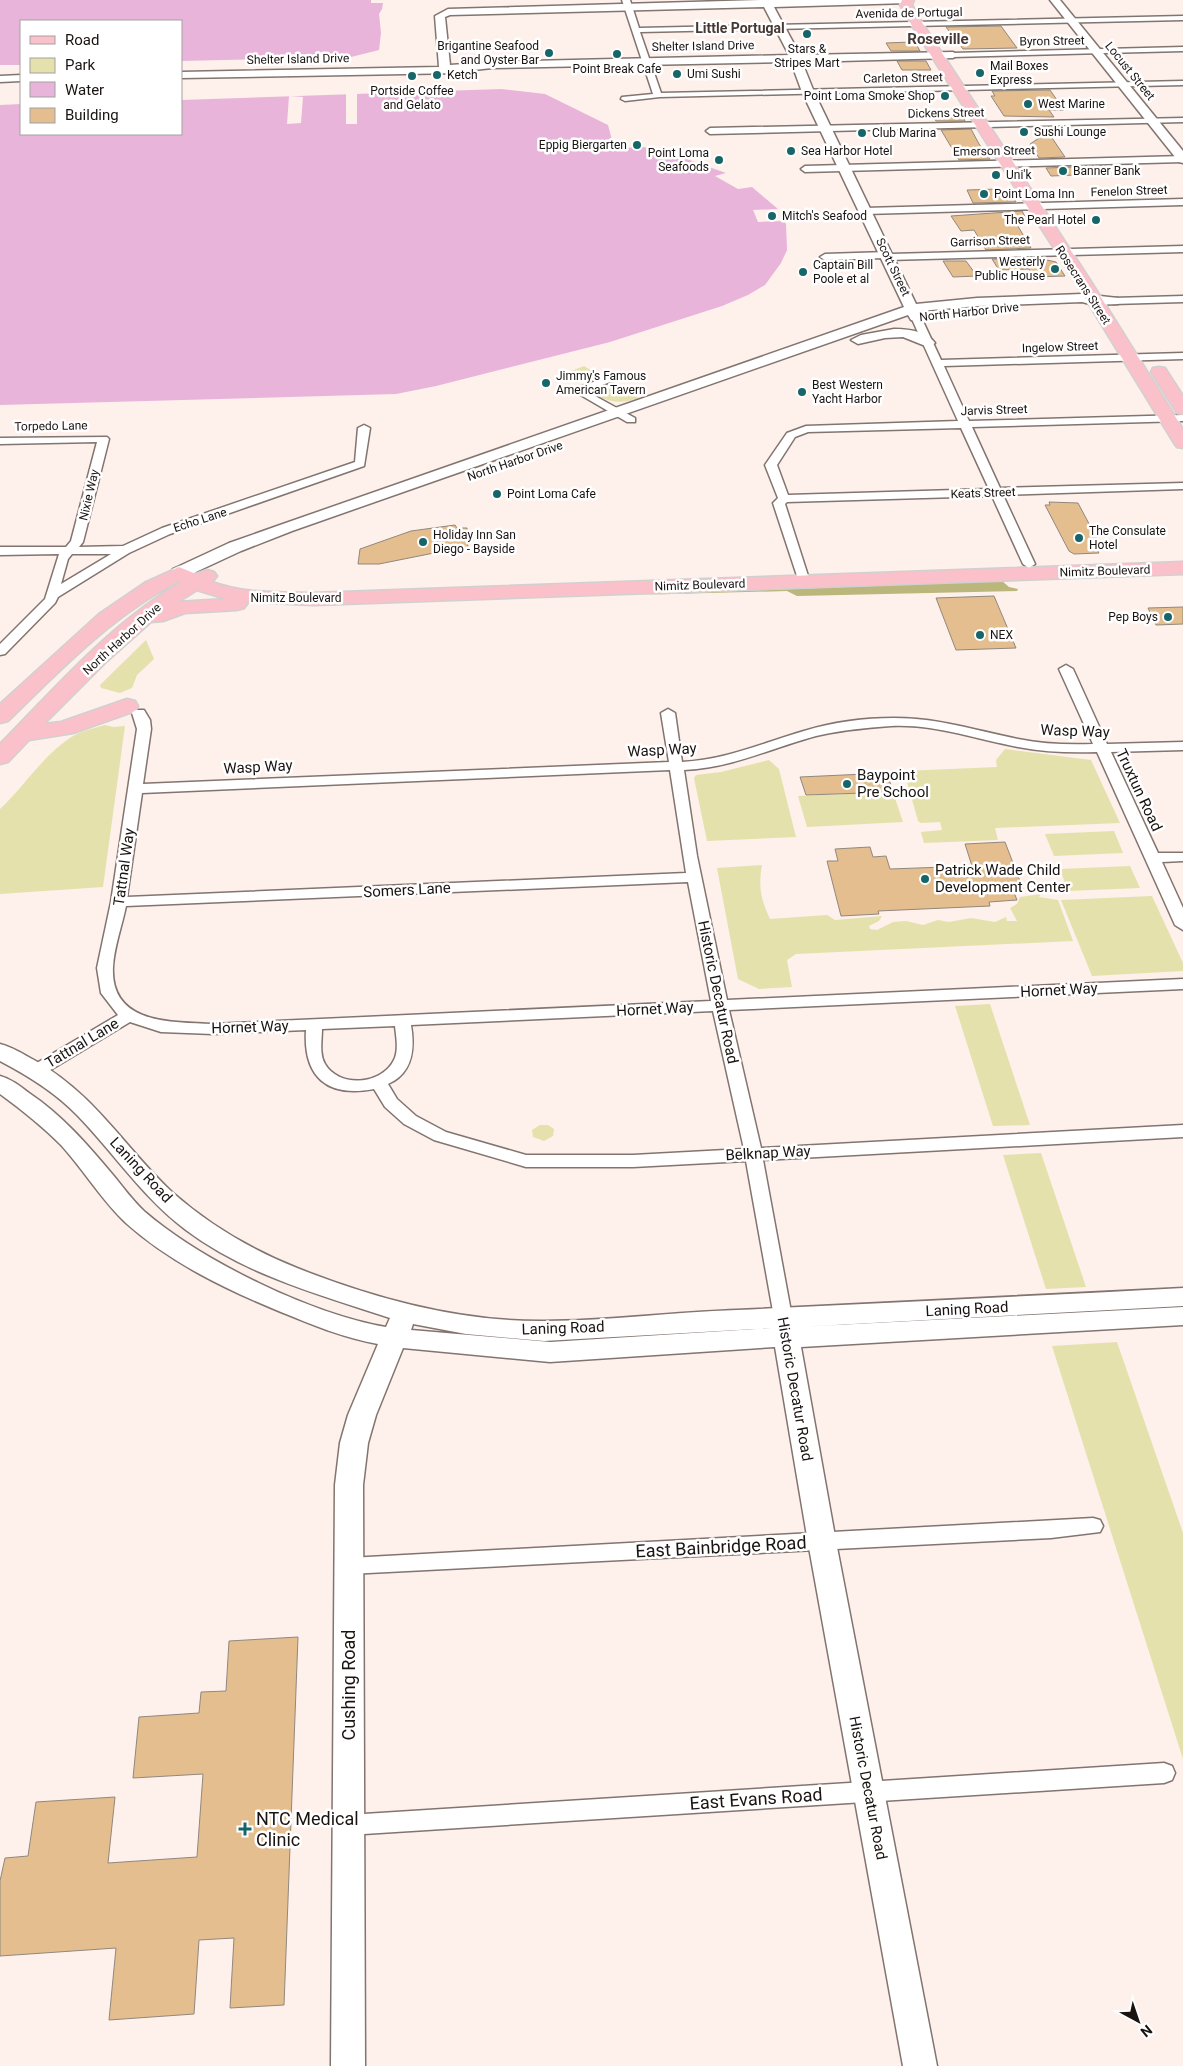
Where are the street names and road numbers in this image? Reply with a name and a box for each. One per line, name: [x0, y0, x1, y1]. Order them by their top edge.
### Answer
street label: Avenida de Portugal: [855, 5, 963, 21]
street label: Byron Street: [1019, 33, 1085, 49]
street label: Shelter Island Drive: [652, 38, 754, 54]
street label: Locust Street: [1102, 39, 1158, 103]
street label: Shelter Island Drive: [247, 51, 349, 67]
street label: Carleton Street: [863, 70, 943, 86]
street label: Dickens Street: [907, 105, 985, 121]
street label: Emerson Street: [953, 143, 1035, 159]
street label: Fenelon Street: [1090, 183, 1168, 199]
street label: Garrison Street: [950, 233, 1030, 249]
street label: Scott Street: [873, 236, 913, 298]
street label: Rosecrans Street: [1052, 243, 1114, 327]
street label: North Harbor Drive: [919, 300, 1019, 324]
street label: Ingelow Street: [1022, 339, 1098, 355]
street label: Jarvis Street: [960, 402, 1028, 418]
street label: Torpedo Lane: [14, 418, 88, 434]
street label: North Harbor Drive: [465, 438, 565, 484]
street label: Nixie Way: [76, 468, 102, 522]
street label: Keats Street: [950, 485, 1016, 501]
street label: Echo Lane: [171, 505, 229, 535]
street label: Nimitz Boulevard: [1059, 562, 1151, 580]
street label: Nimitz Boulevard: [654, 576, 746, 594]
street label: Nimitz Boulevard: [251, 591, 341, 605]
street label: North Harbor Drive: [80, 600, 164, 678]
street label: Wasp Way: [1040, 721, 1110, 741]
street label: Wasp Way: [627, 739, 697, 761]
street label: Truxtun Road: [1112, 746, 1166, 834]
street label: Wasp Way: [223, 756, 293, 778]
street label: Tattnal Way: [110, 827, 138, 907]
street label: Somers Lane: [363, 879, 451, 901]
street label: Historic Decatur Road: [694, 919, 742, 1065]
street label: Hornet Way: [1020, 979, 1098, 1001]
street label: Hornet Way: [616, 998, 694, 1020]
street label: Tattnal Lane: [42, 1014, 122, 1072]
street label: Hornet Way: [211, 1017, 289, 1037]
street label: Laning Road: [106, 1134, 176, 1206]
street label: Belknap Way: [725, 1142, 811, 1164]
street label: Laning Road: [925, 1298, 1009, 1320]
street label: Historic Decatur Road: [773, 1316, 817, 1462]
street label: Laning Road: [521, 1318, 605, 1338]
street label: East Bainbridge Road: [635, 1532, 807, 1561]
street label: Cushing Road: [338, 1629, 359, 1741]
street label: Historic Decatur Road: [845, 1715, 891, 1861]
street label: East Evans Road: [689, 1783, 823, 1814]

